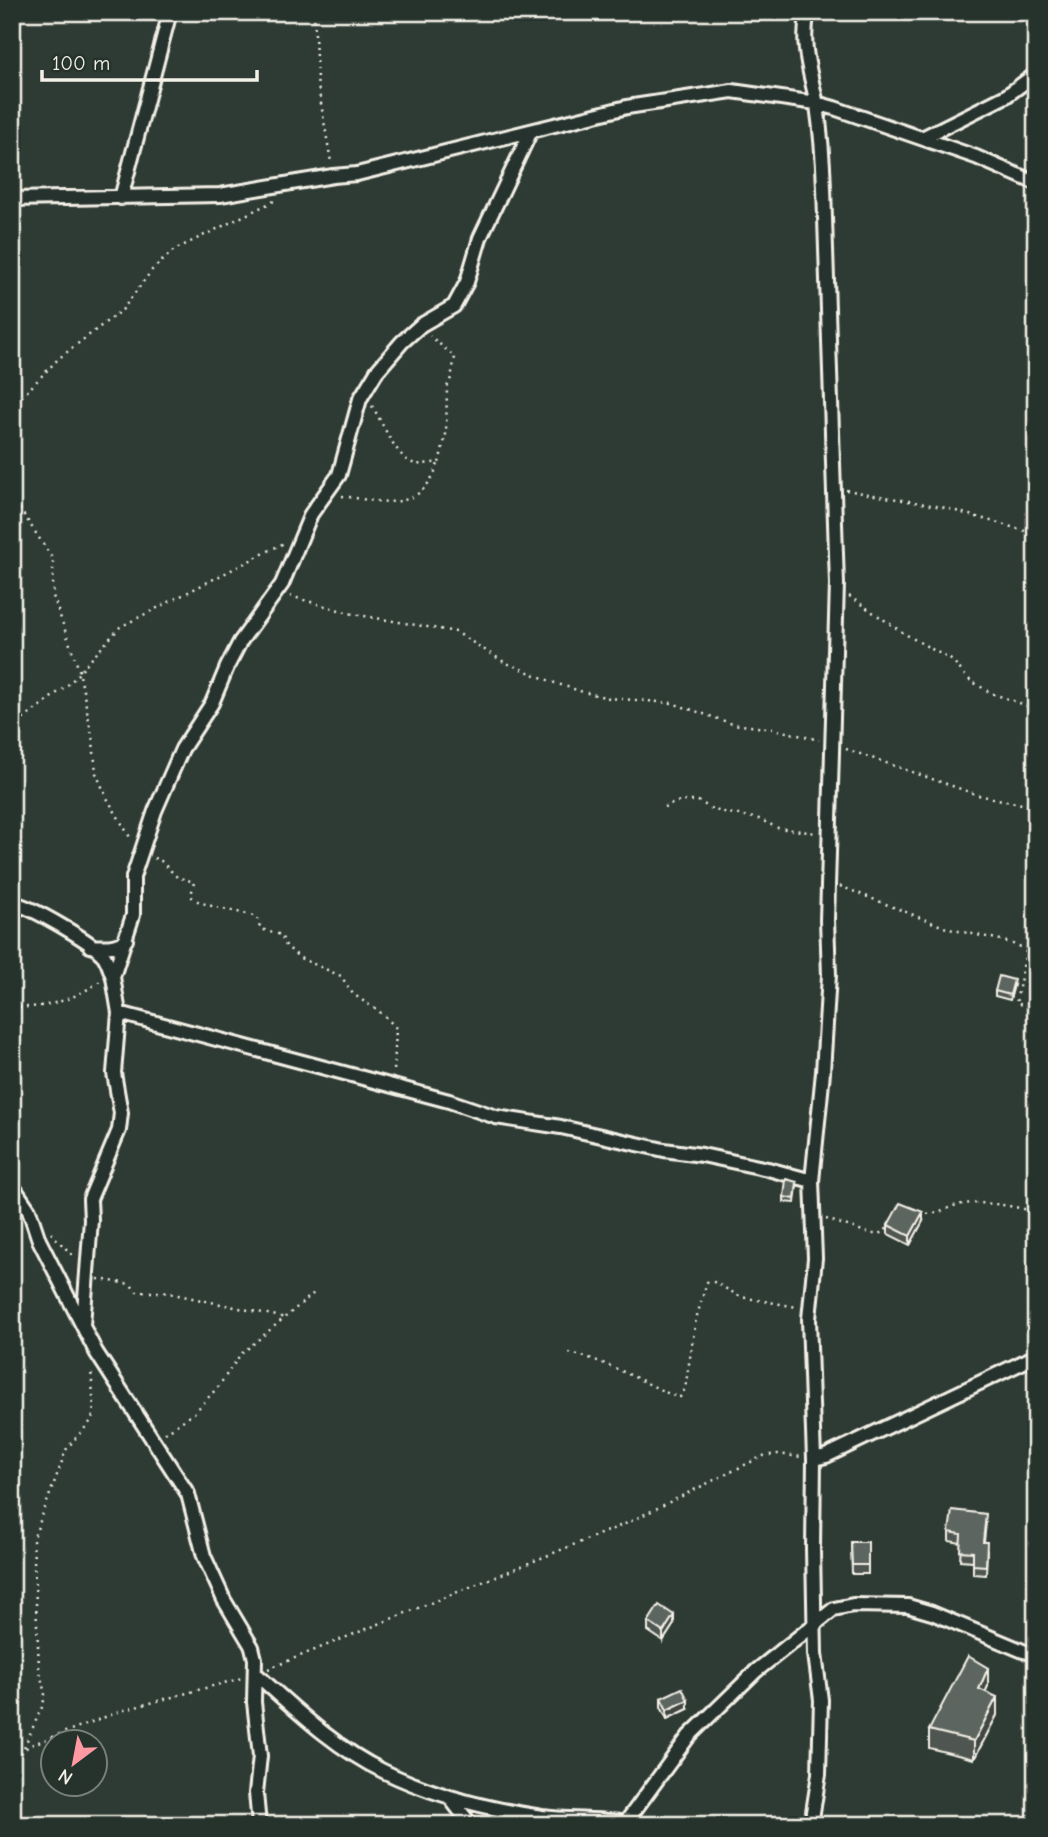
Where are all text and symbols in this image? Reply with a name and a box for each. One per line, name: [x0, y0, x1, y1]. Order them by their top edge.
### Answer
scale bar: [42, 38, 257, 82]
text: 100 m: [52, 51, 110, 75]
north arrow: [38, 1728, 108, 1798]
text: N: [54, 1764, 77, 1789]

